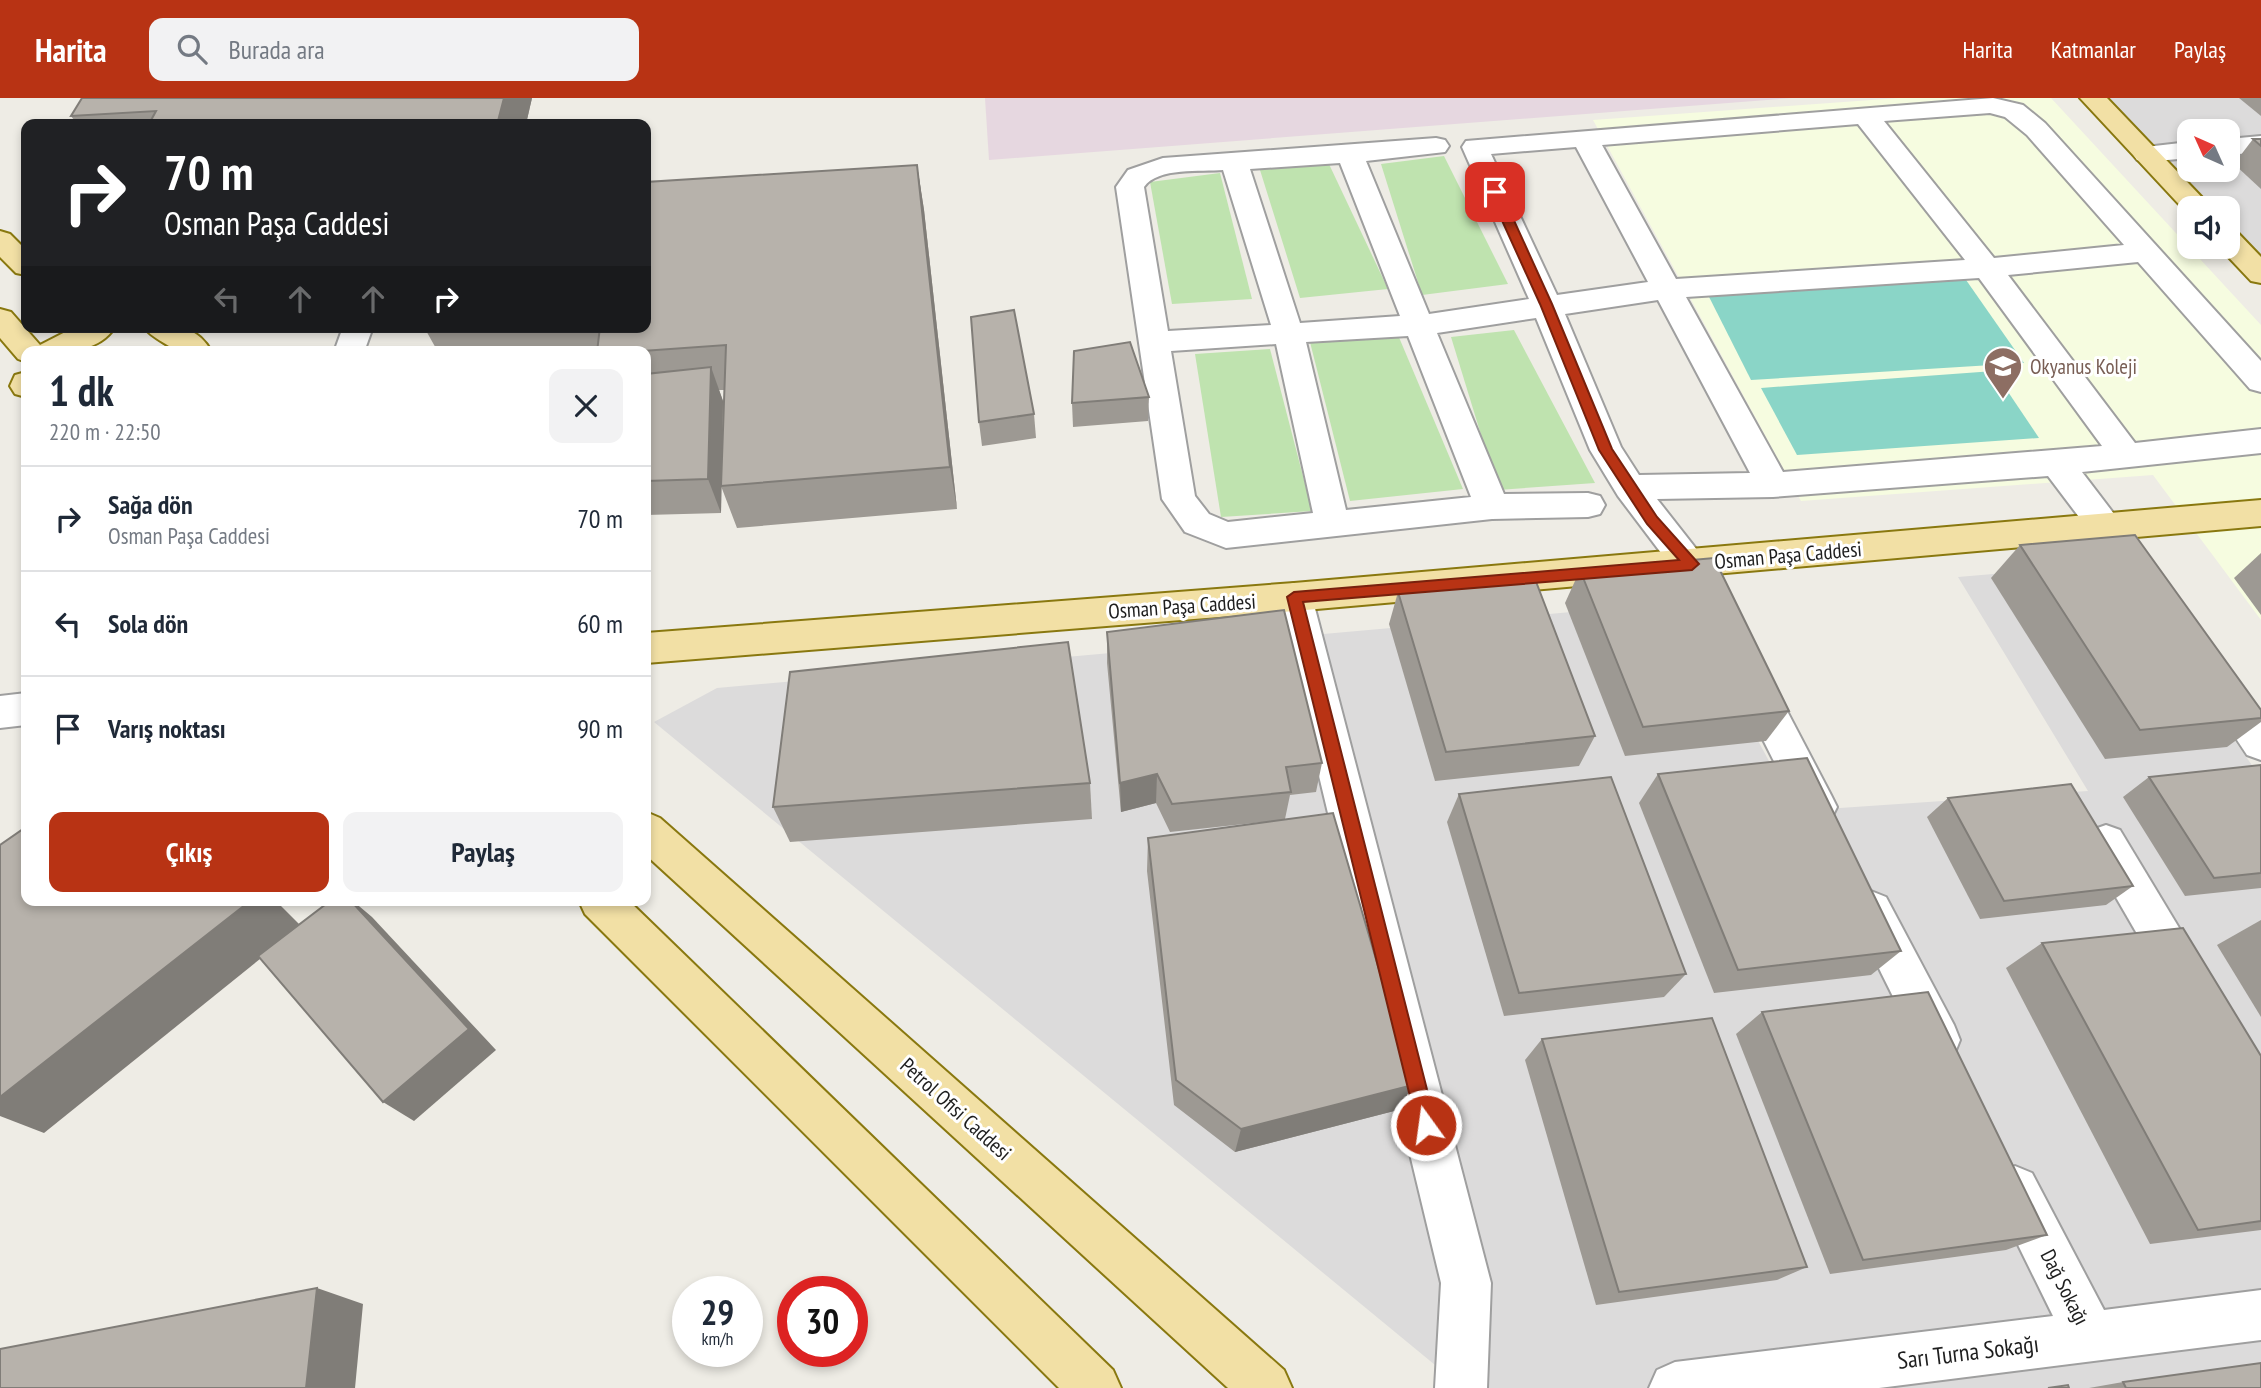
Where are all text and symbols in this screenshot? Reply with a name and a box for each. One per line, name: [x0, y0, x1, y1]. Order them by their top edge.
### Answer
search box: [149, 18, 639, 81]
text: Harita: [35, 28, 107, 71]
icon: search: [173, 30, 211, 68]
text: Burada ara: [229, 33, 325, 66]
text: Harita: [1962, 34, 2013, 65]
text: Katmanlar: [2051, 34, 2136, 65]
text: Paylaş: [2174, 34, 2226, 65]
north arrow: [2177, 119, 2240, 182]
map controls: [2177, 119, 2240, 259]
text: 70 m: [164, 140, 253, 204]
icon: right: [49, 147, 140, 238]
pin: [1465, 162, 1525, 222]
icon: arrive: [1476, 173, 1514, 211]
button: sound: [2177, 196, 2240, 259]
text: Osman Paşa Caddesi: [164, 202, 389, 244]
icon: left: [208, 280, 246, 318]
icon: ahead: [281, 280, 319, 318]
icon: ahead: [354, 280, 392, 318]
icon: right: [427, 280, 465, 318]
school or university icon: Okyanus Koleji: [1982, 345, 2024, 400]
place label: Okyanus Koleji: [2030, 353, 2137, 380]
text: 1 dk: [49, 363, 114, 418]
button: close: [549, 369, 623, 443]
text: 220 m · 22:50: [49, 417, 161, 446]
text: Sağa dön: [108, 488, 193, 521]
icon: right: [49, 500, 87, 538]
text: 70 m: [577, 502, 623, 535]
text: Osman Paşa Caddesi: [108, 521, 270, 550]
street label: Osman Paşa Caddesi: [1713, 535, 1863, 575]
street label: Osman Paşa Caddesi: [1107, 587, 1257, 625]
icon: left: [49, 605, 87, 643]
text: Sola dön: [108, 607, 188, 640]
text: 60 m: [577, 607, 623, 640]
icon: arrive: [49, 710, 87, 748]
text: Varış noktası: [108, 712, 226, 745]
text: 90 m: [577, 712, 623, 745]
button: Çıkış: [49, 812, 329, 892]
button: Paylaş: [343, 812, 623, 892]
street label: Petrol Ofisi Caddesi: [895, 1052, 1017, 1166]
position arrow: [1389, 1088, 1463, 1162]
street label: Dağ Sokağı: [2035, 1245, 2095, 1329]
speed limit sign: 30: [777, 1276, 868, 1367]
text: 29: [701, 1289, 734, 1335]
text: km/h: [702, 1327, 733, 1350]
street label: Sarı Turna Sokağı: [1896, 1328, 2040, 1376]

